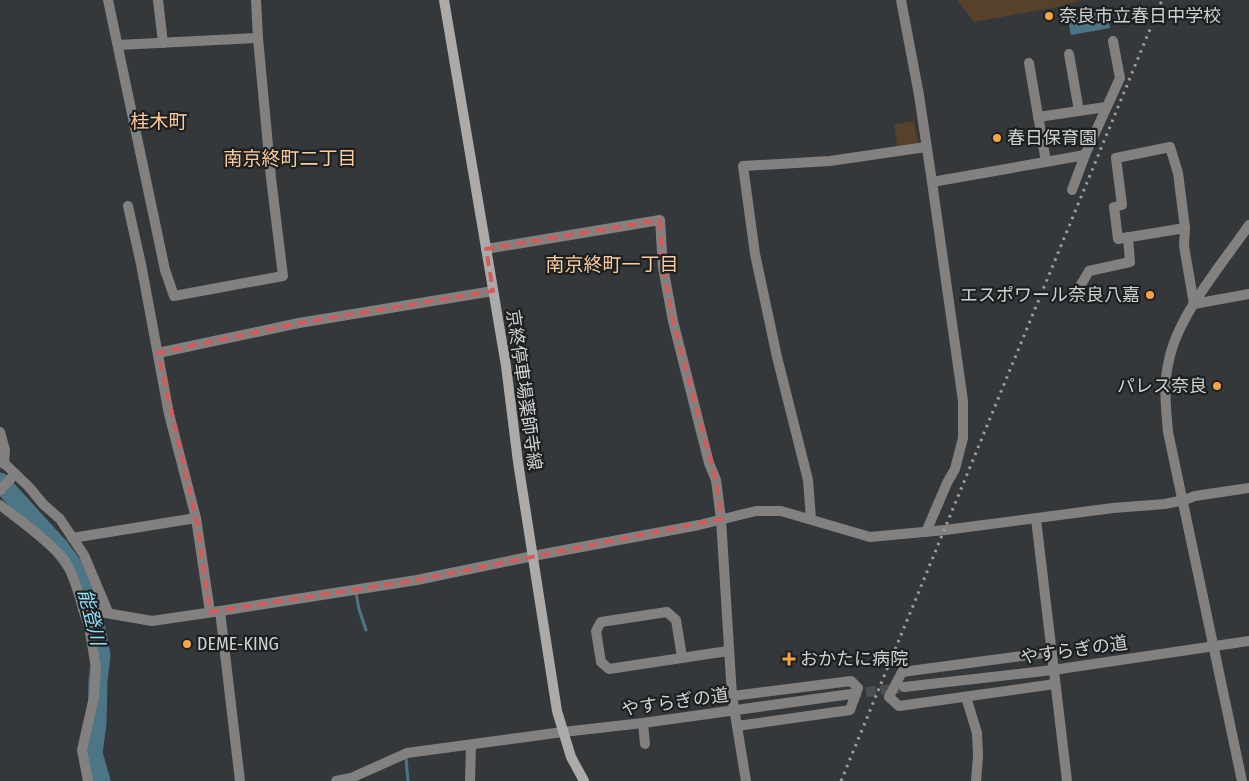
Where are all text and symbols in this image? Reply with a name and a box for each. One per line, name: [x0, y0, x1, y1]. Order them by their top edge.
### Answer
place label: 奈良市立春日中学校: [1059, 5, 1221, 27]
marker: 奈良市立春日中学校: [1043, 10, 1055, 22]
district label: 桂木町: [130, 110, 188, 133]
place label: 春日保育園: [1007, 127, 1097, 149]
marker: 春日保育園: [991, 132, 1003, 144]
district label: 南京終町二丁目: [223, 147, 357, 170]
district label: 南京終町一丁目: [545, 253, 679, 276]
place label: エスポワール奈良八嘉: [960, 284, 1140, 306]
marker: エスポワール奈良八嘉: [1144, 289, 1156, 301]
street label: 京終停車場薬師寺線: [502, 308, 546, 472]
place label: パレス奈良: [1117, 375, 1207, 397]
marker: パレス奈良: [1211, 380, 1223, 392]
water label: 能登川: [73, 587, 110, 649]
street label: やすらぎの道: [1019, 632, 1129, 668]
place label: DEME-KING: [197, 633, 279, 655]
marker: DEME-KING: [181, 638, 193, 650]
place label: おかたに病院: [800, 648, 908, 670]
marker: おかたに病院: [782, 652, 796, 666]
street label: やすらぎの道: [620, 684, 730, 720]

